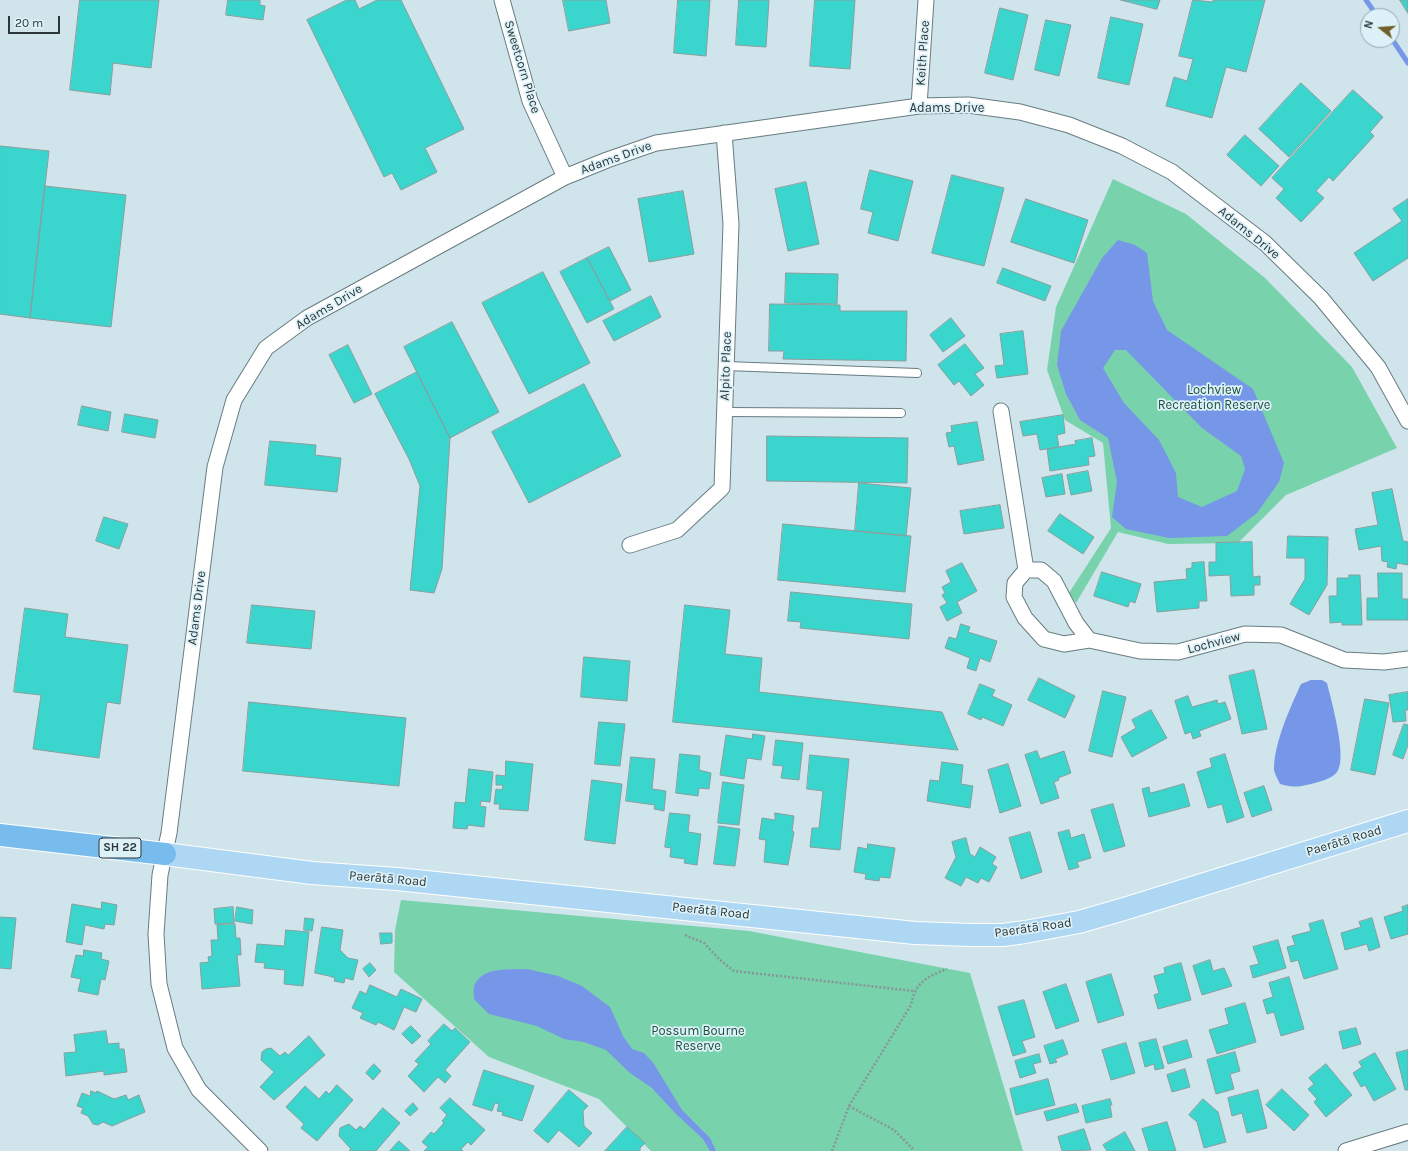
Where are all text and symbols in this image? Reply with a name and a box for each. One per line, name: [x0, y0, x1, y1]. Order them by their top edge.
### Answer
scale bar: [10, 8, 62, 34]
north arrow: [1360, 8, 1400, 48]
text: 20 m: [15, 16, 43, 30]
street label: Sweetcorn Place: [500, 19, 544, 115]
text: N: [1362, 19, 1376, 30]
street label: Keith Place: [913, 20, 933, 86]
street label: Adams Drive: [910, 100, 984, 116]
street label: Adams Drive: [578, 138, 654, 178]
street label: Adams Drive: [1215, 203, 1283, 263]
street label: Adams Drive: [293, 281, 365, 333]
street label: Alpito Place: [717, 331, 735, 401]
park label: Lochview Recreation Reserve: [1158, 382, 1270, 413]
street label: Adams Drive: [185, 570, 209, 646]
street label: Lochview: [1186, 628, 1242, 658]
street label: Paerātā Road: [1304, 822, 1384, 860]
road number: SH 22: [99, 838, 141, 858]
street label: Paerātā Road: [348, 868, 428, 890]
street label: Paerātā Road: [671, 899, 751, 923]
street label: Paerātā Road: [993, 915, 1073, 941]
park label: Possum Bourne Reserve: [651, 1023, 745, 1054]

